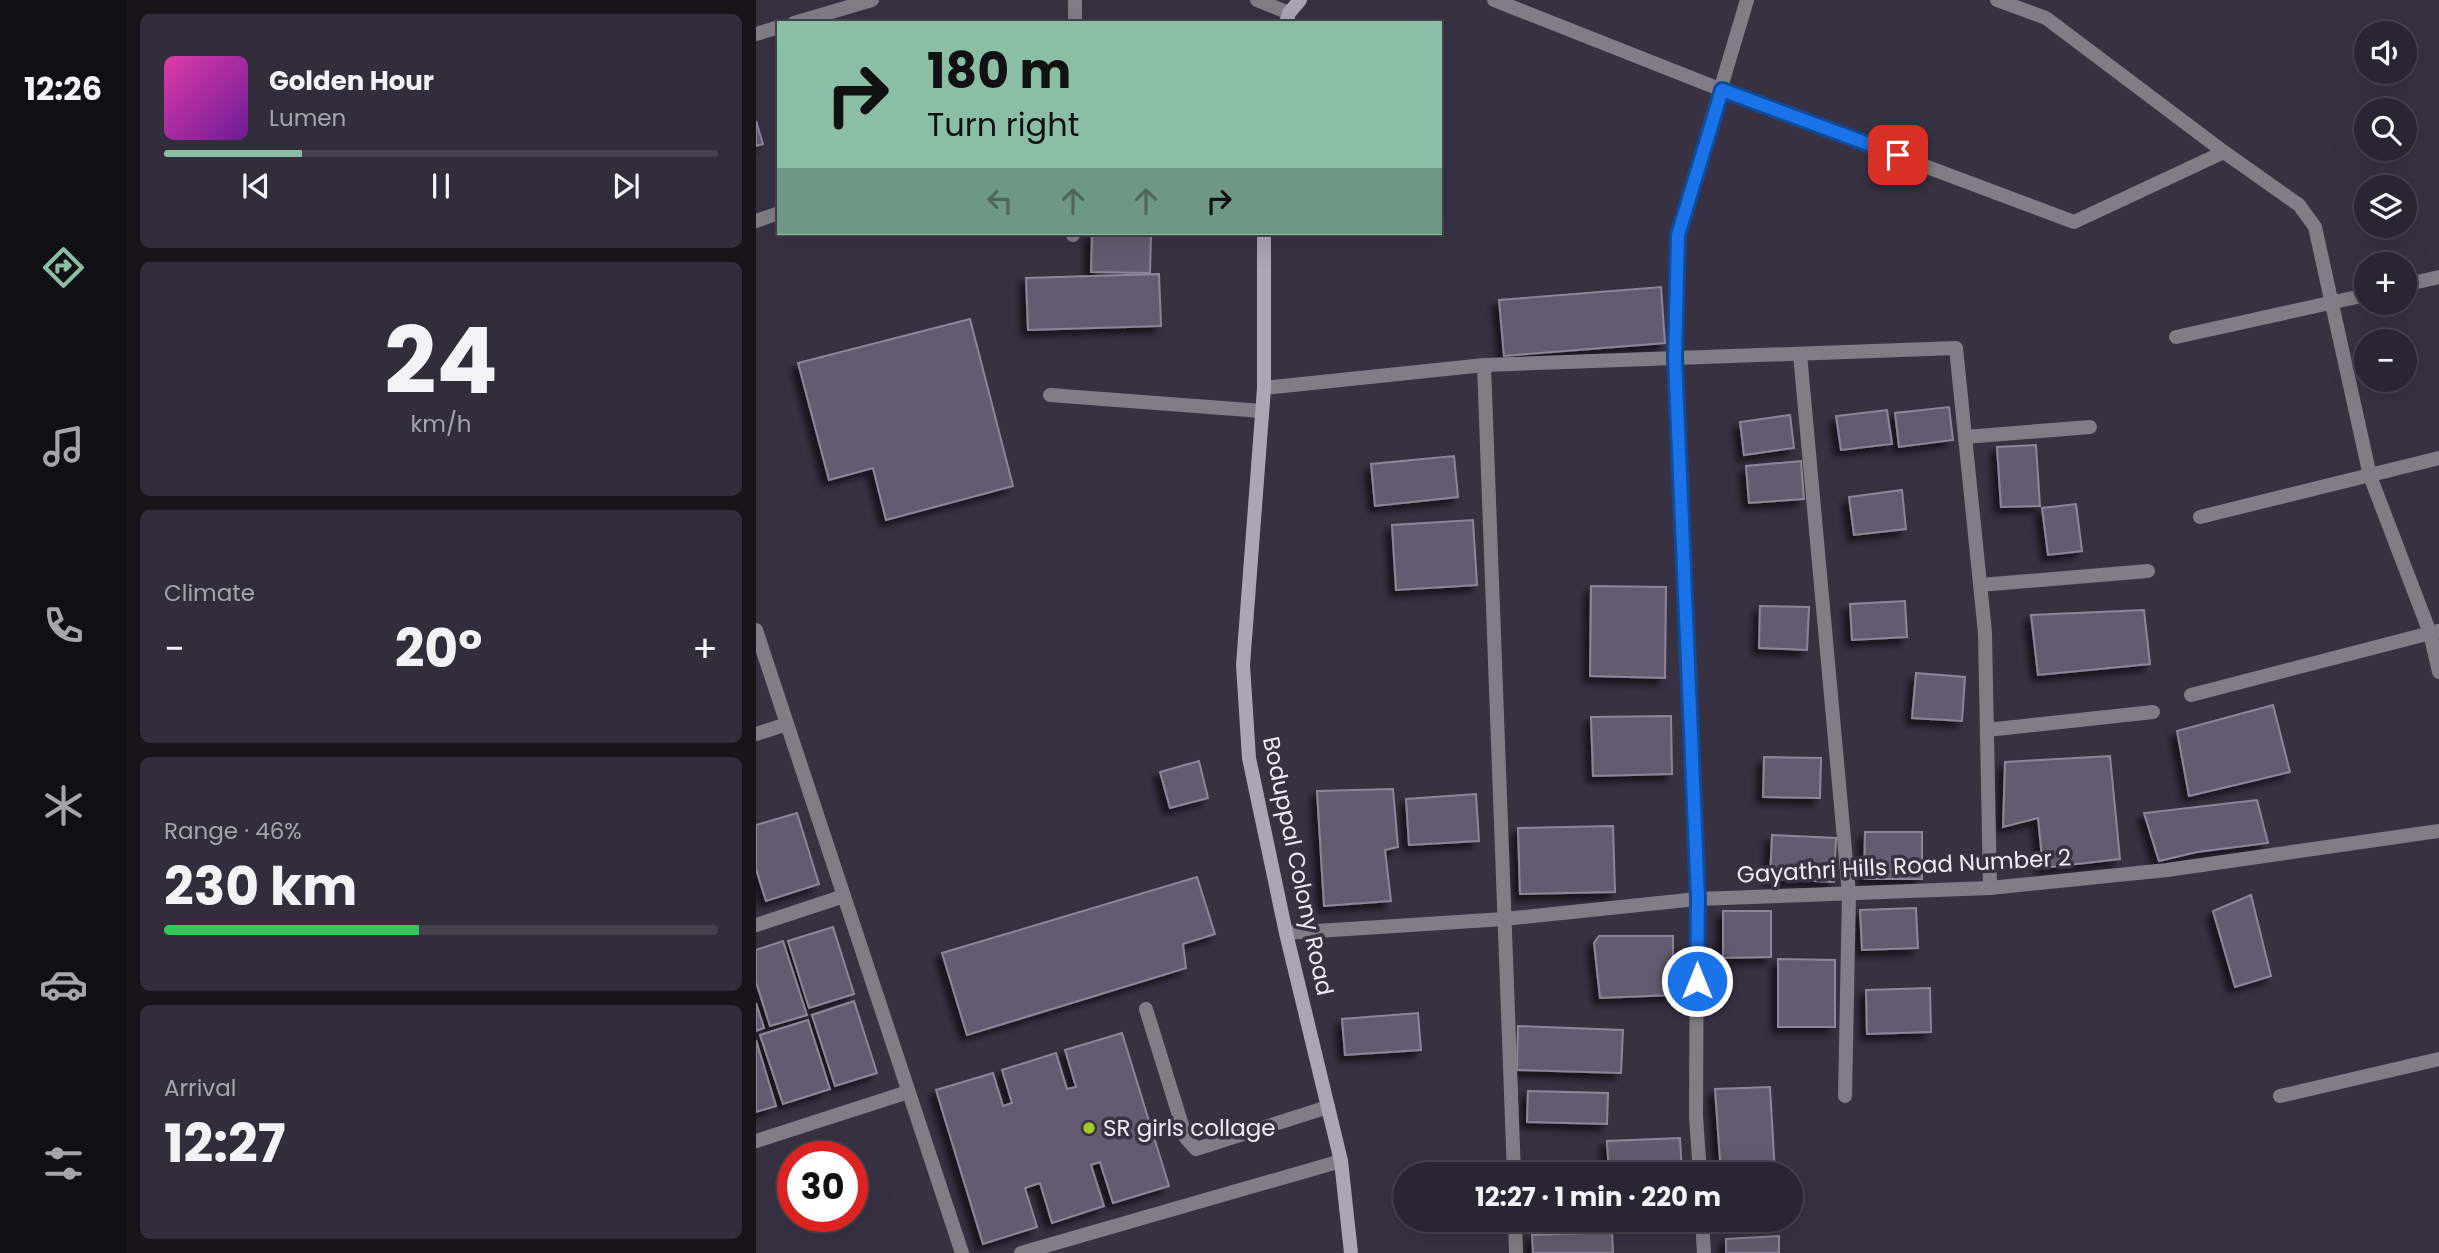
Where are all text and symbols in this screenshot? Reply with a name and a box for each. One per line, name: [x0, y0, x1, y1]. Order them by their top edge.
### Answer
map controls: [2354, 21, 2417, 392]
button: sound: [2354, 21, 2417, 84]
text: 180 m: [927, 37, 1071, 105]
icon: right: [812, 49, 903, 140]
text: Golden Hour: [269, 63, 434, 99]
text: 12:26: [24, 66, 102, 111]
button: search: [2354, 98, 2417, 161]
text: Lumen: [269, 102, 346, 134]
text: Turn right: [927, 102, 1079, 147]
pin: [1868, 125, 1928, 185]
icon: arrive: [1879, 136, 1917, 174]
icon: previous: [237, 167, 275, 205]
icon: pause: [422, 167, 460, 205]
icon: next: [607, 167, 645, 205]
button: layers: [2354, 175, 2417, 238]
icon: left: [981, 182, 1019, 220]
icon: ahead: [1054, 182, 1092, 220]
icon: ahead: [1127, 182, 1165, 220]
icon: right: [1200, 182, 1238, 220]
icon: directions: [39, 243, 88, 292]
button: +: [2354, 252, 2417, 315]
text: 24: [384, 297, 498, 425]
button: −: [2354, 329, 2417, 392]
text: km/h: [410, 408, 472, 440]
icon: music: [39, 422, 88, 471]
text: Climate: [164, 577, 255, 609]
icon: phone: [39, 601, 88, 650]
text: 20°: [395, 612, 482, 685]
text: −: [164, 622, 185, 675]
text: +: [692, 622, 718, 675]
street label: Boduppal Colony Road: [1255, 734, 1341, 998]
icon: climate: [39, 781, 88, 830]
text: Range · 46%: [164, 815, 302, 847]
street label: Gayathri Hills Road Number 2: [1736, 841, 2072, 891]
text: 230 km: [164, 850, 357, 923]
position arrow: [1660, 944, 1734, 1018]
icon: car: [39, 960, 88, 1009]
text: Arrival: [164, 1072, 236, 1104]
text: 12:27: [164, 1107, 286, 1180]
place label: SR girls collage: [1103, 1112, 1276, 1144]
marker: SR girls collage: [1081, 1120, 1097, 1136]
icon: filters: [39, 1139, 88, 1188]
speed limit sign: 30: [777, 1141, 868, 1232]
text: 12:27 · 1 min · 220 m: [1475, 1179, 1721, 1215]

